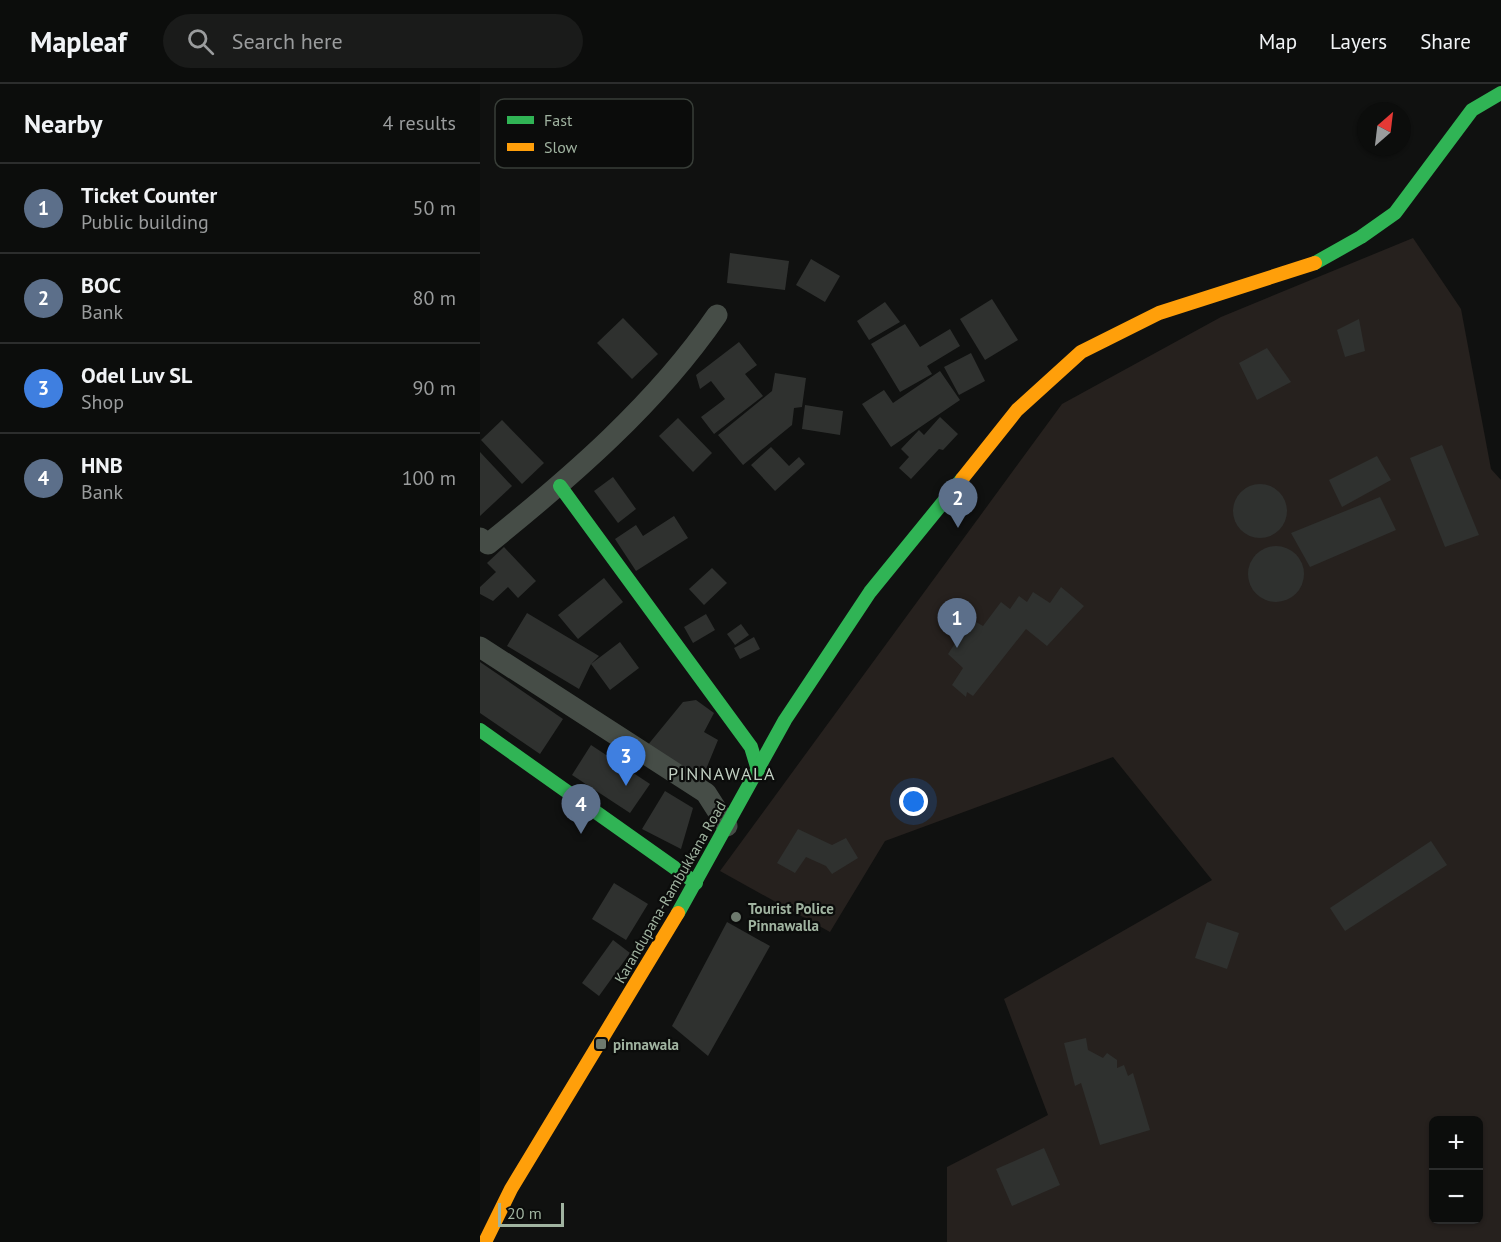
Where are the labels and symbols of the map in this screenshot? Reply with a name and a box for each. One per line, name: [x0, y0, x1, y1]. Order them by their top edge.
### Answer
legend: [495, 99, 693, 168]
north arrow: [1357, 102, 1411, 156]
text: Fast: [544, 110, 573, 130]
text: Slow: [544, 137, 578, 157]
pin: 2: [938, 478, 978, 528]
pin: 1: [938, 598, 976, 648]
pin: 3: [606, 736, 646, 786]
district label: PINNAWALA: [668, 762, 776, 785]
pin: 4: [562, 784, 600, 834]
your location: [899, 787, 928, 816]
street label: Karandupana-Rambukkana Road: [610, 797, 730, 987]
place label: Tourist Police Pinnawalla: [748, 899, 834, 935]
marker: Tourist Police Pinnawalla: [729, 910, 743, 924]
place label: pinnawala: [613, 1035, 679, 1054]
marker: pinnawala: [594, 1037, 608, 1051]
scale bar: [498, 1200, 564, 1228]

